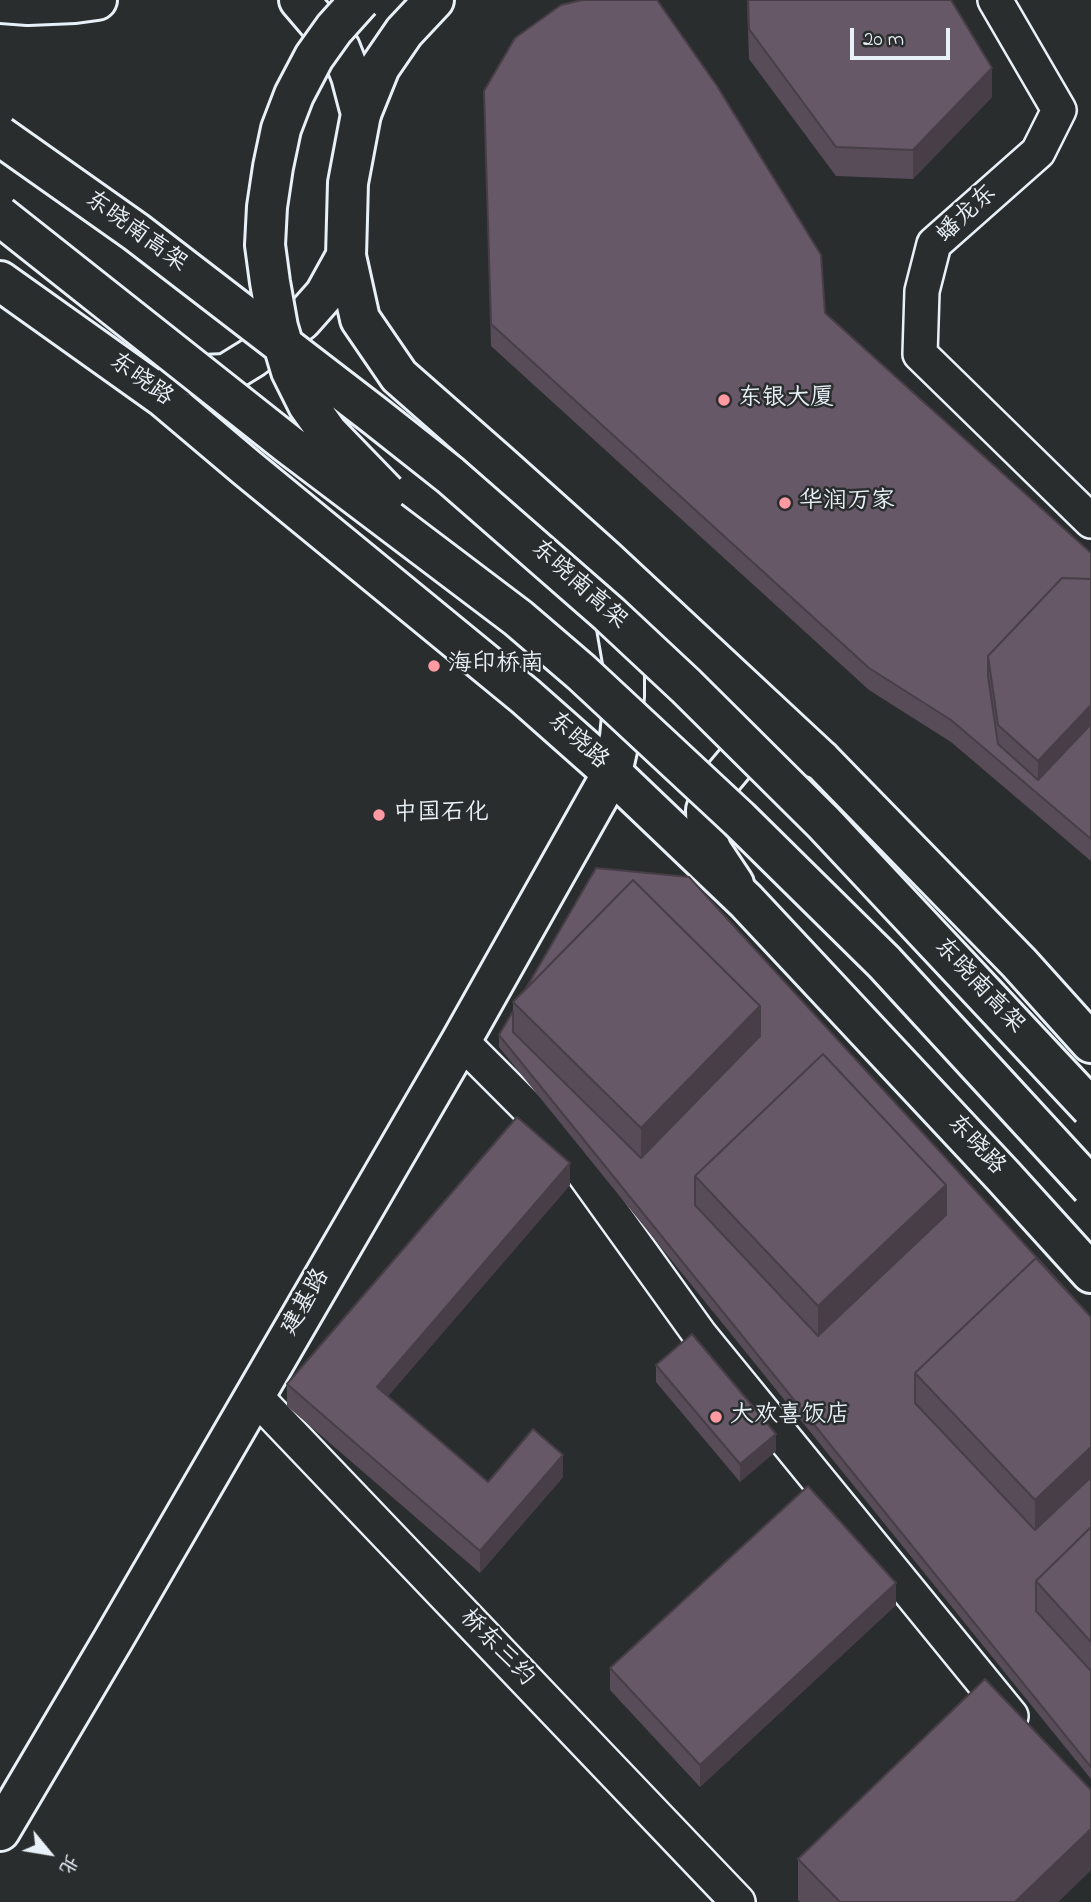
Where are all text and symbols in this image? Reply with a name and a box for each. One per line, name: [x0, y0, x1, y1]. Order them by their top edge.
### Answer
scale bar: [853, 14, 953, 58]
text: 20 m: [863, 25, 904, 55]
street label: 蟠龙东: [932, 180, 1004, 250]
street label: 东晓南高架: [78, 186, 192, 280]
street label: 东晓路: [102, 348, 178, 414]
place label: 东银大厦: [738, 386, 834, 414]
marker: 东银大厦: [716, 392, 732, 408]
place label: 华润万家: [799, 489, 895, 517]
marker: 华润万家: [777, 495, 793, 511]
street label: 东晓南高架: [524, 535, 632, 637]
place label: 海印桥南: [448, 652, 544, 680]
marker: 海印桥南: [426, 658, 442, 674]
street label: 东晓路: [541, 707, 613, 777]
place label: 中国石化: [393, 801, 489, 829]
marker: 中国石化: [371, 807, 387, 823]
street label: 东晓南高架: [927, 933, 1029, 1041]
street label: 东晓路: [940, 1110, 1010, 1182]
street label: 建基路: [277, 1265, 337, 1341]
place label: 大欢喜饭店: [730, 1403, 850, 1431]
marker: 大欢喜饭店: [708, 1409, 724, 1425]
street label: 桥东三约: [452, 1604, 540, 1694]
north arrow: [14, 1818, 84, 1888]
text: 北: [51, 1849, 84, 1879]

